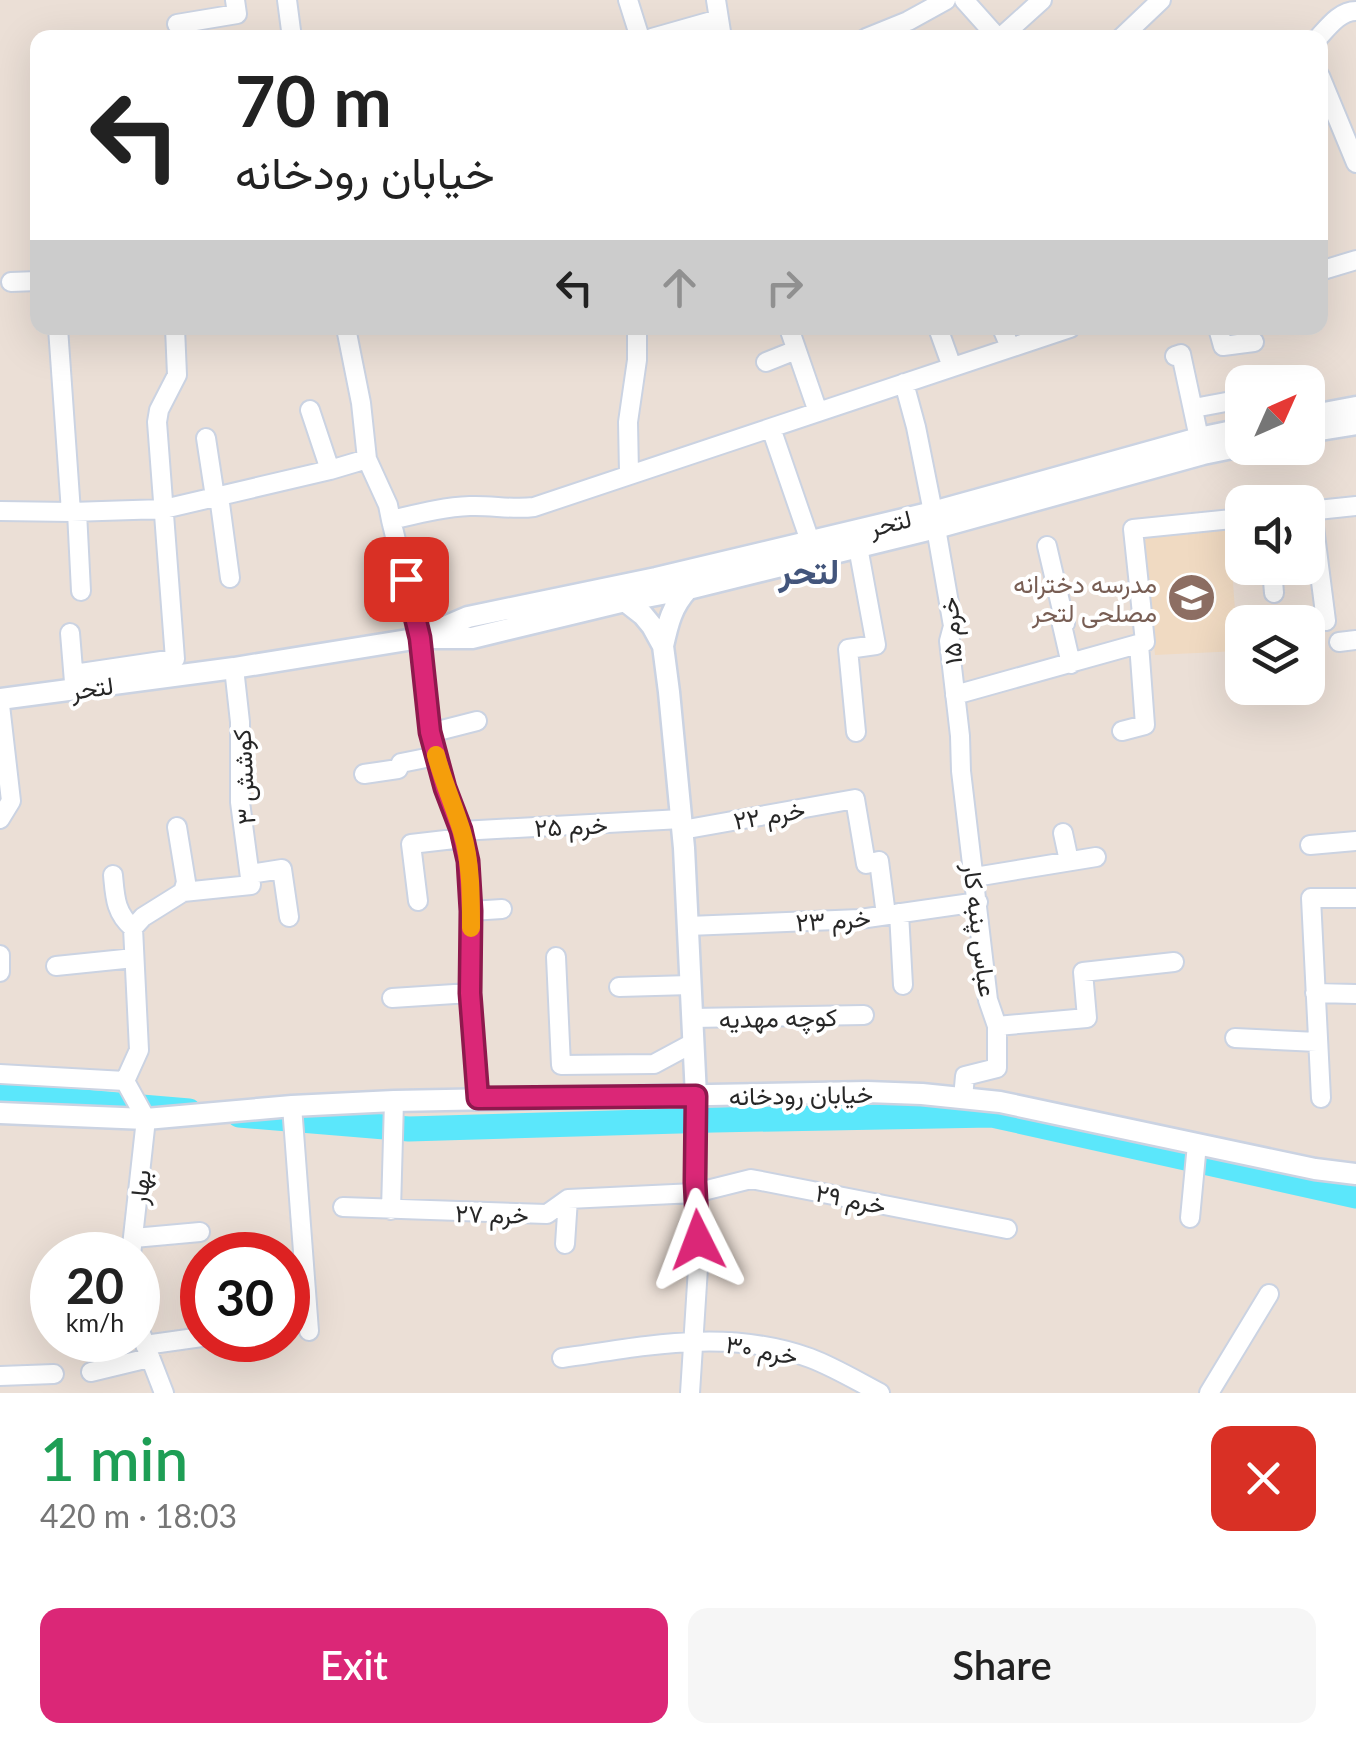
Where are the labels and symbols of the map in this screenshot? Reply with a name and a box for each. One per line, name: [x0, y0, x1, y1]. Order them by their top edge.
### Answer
north arrow: [1225, 365, 1325, 465]
street label: لتحر: [865, 502, 915, 544]
pin: [364, 537, 449, 622]
district label: لتحر: [778, 549, 839, 594]
place label: مدرسه دخترانه مصلحی لتحر: [1013, 568, 1157, 629]
school or university icon: مدرسه دخترانه مصلحی لتحر: [1166, 571, 1218, 623]
street label: خرم ۱۵: [933, 596, 970, 666]
street label: لتحر: [68, 669, 116, 707]
street label: کوشش ۳: [226, 728, 262, 826]
street label: خرم ۲۲: [731, 793, 808, 838]
street label: خرم ۲۵: [533, 808, 609, 845]
street label: عباس پنبه کار: [955, 860, 1004, 999]
street label: خرم ۲۳: [794, 901, 872, 940]
street label: کوچه مهدیه: [719, 1001, 837, 1036]
street label: خیابان رودخانه: [729, 1078, 873, 1112]
street label: بهار: [122, 1168, 158, 1207]
street label: خرم ۲۹: [813, 1177, 889, 1222]
position arrow: [646, 1188, 750, 1292]
street label: خرم ۲۷: [455, 1197, 529, 1232]
speed limit sign: 30: [180, 1232, 310, 1362]
street label: خرم ۳۰: [723, 1328, 800, 1373]

